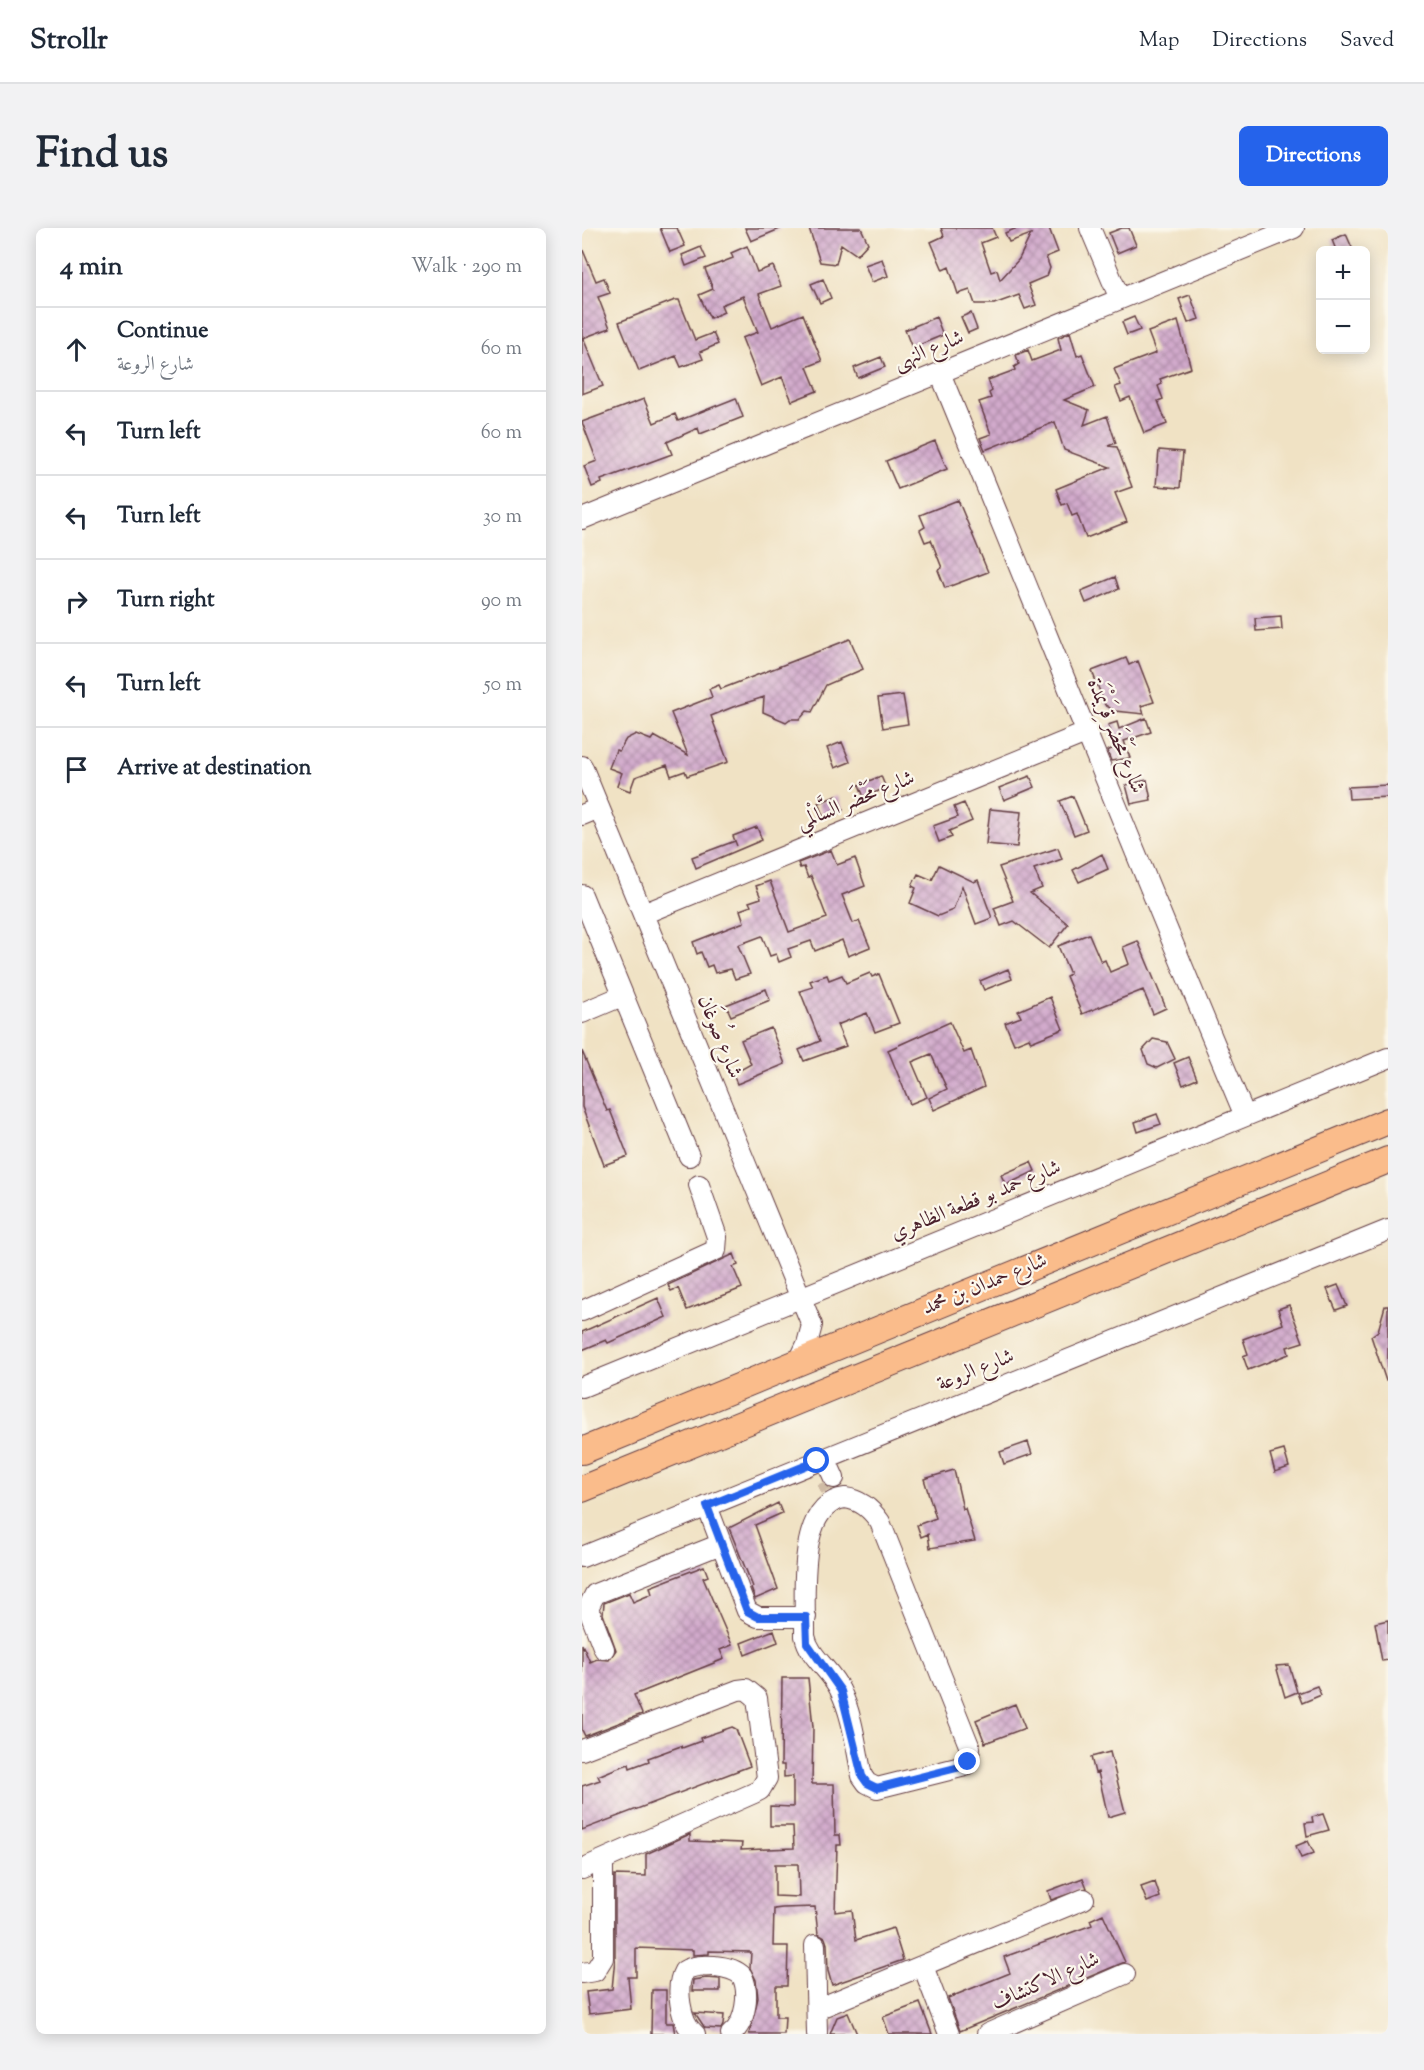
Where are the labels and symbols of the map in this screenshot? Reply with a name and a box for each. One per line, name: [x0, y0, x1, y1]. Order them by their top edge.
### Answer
street label: شارع النهى: [889, 323, 969, 380]
street label: شارع مَحْضَر قِرَيمْدَة: [1077, 673, 1155, 799]
street label: شارع مَحْضَر السَّالْمي: [790, 759, 921, 841]
street label: شارع صُوغَان: [688, 989, 754, 1084]
street label: شارع حمد بو قطعة الظاهري: [886, 1153, 1066, 1250]
street label: شارع حمدان بن محمد: [918, 1246, 1052, 1325]
street label: شارع الروعة: [933, 1342, 1019, 1401]
route start: [803, 1447, 829, 1473]
route end: [954, 1748, 980, 1774]
street label: شارع الاكتشاف: [987, 1945, 1105, 2020]

